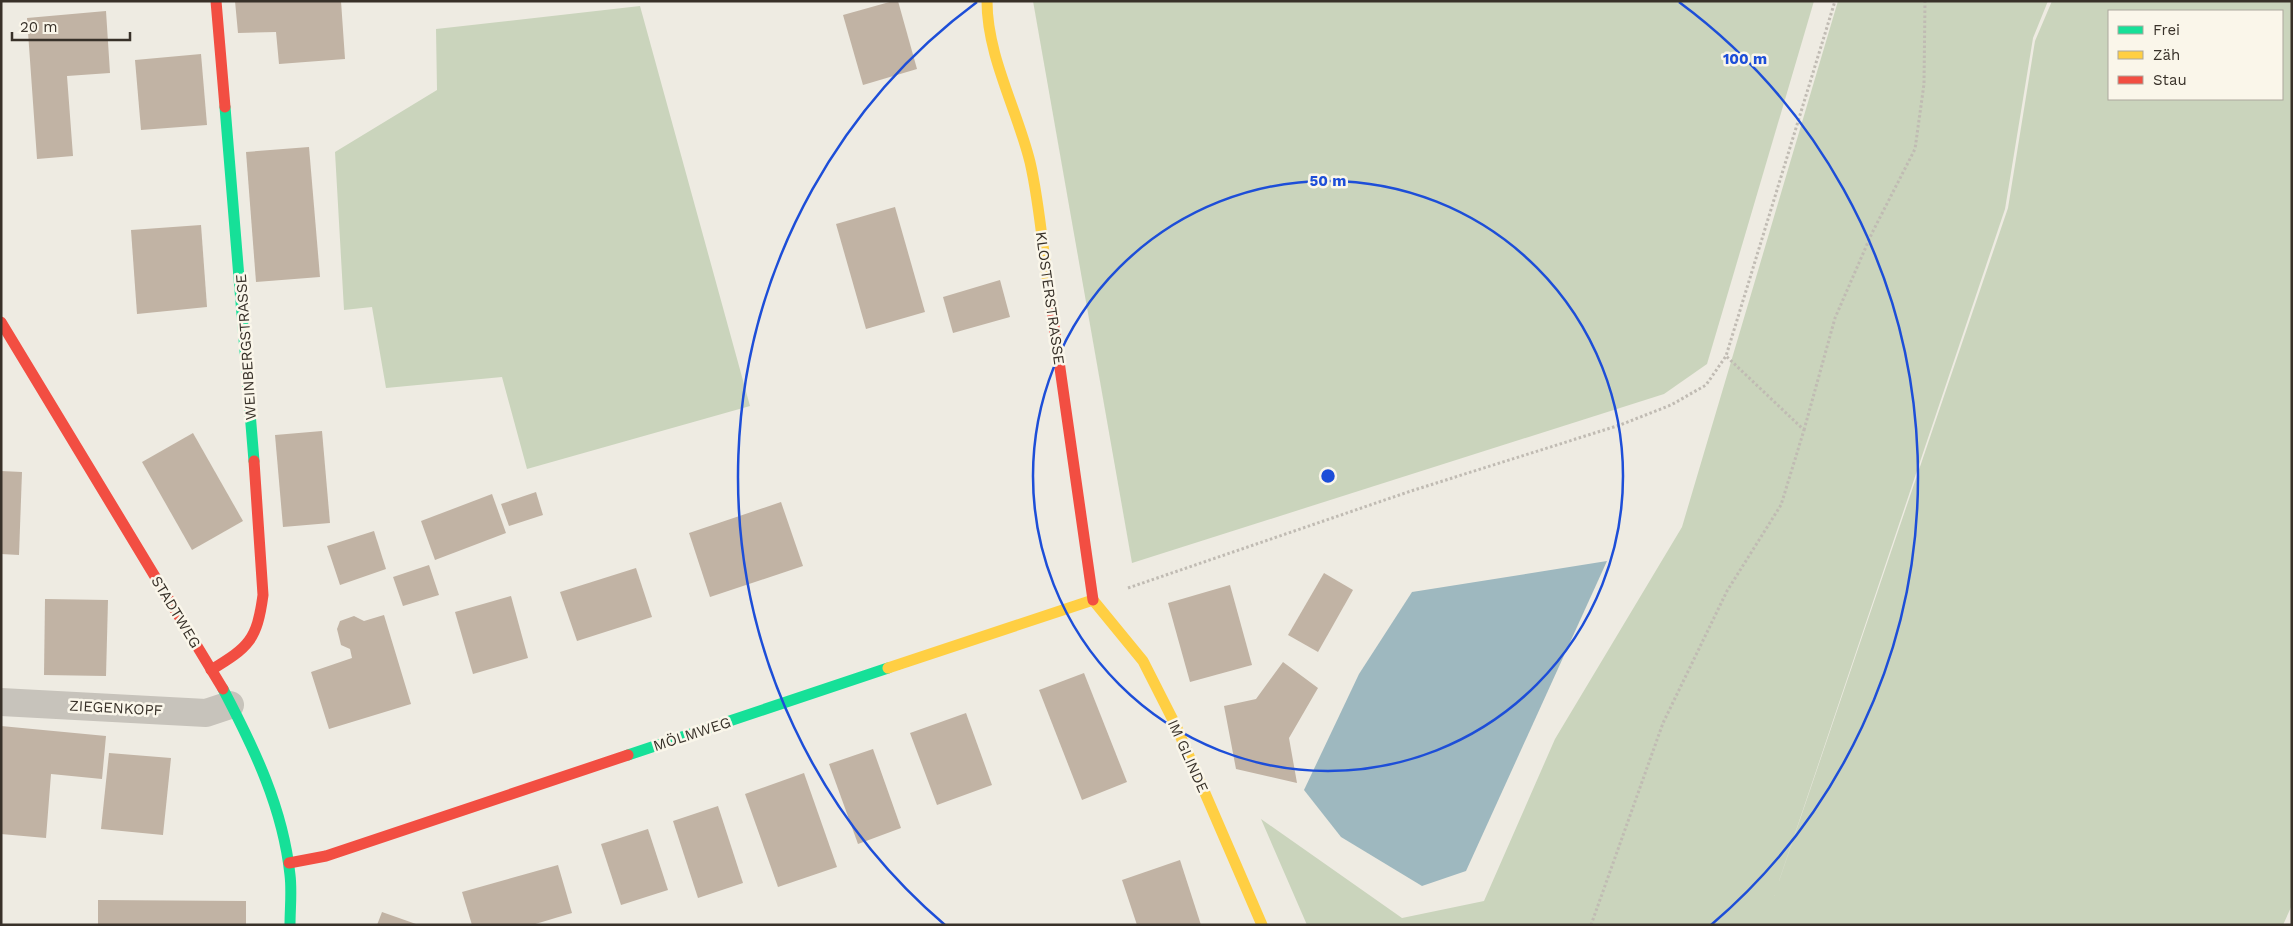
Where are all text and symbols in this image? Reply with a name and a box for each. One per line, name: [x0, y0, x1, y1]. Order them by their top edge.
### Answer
scale bar: [12, 10, 130, 42]
legend: [2108, 10, 2283, 100]
text: 20 m: [20, 18, 58, 36]
text: Frei: [2153, 21, 2180, 39]
text: Zäh: [2153, 46, 2180, 64]
text: 100 m: [1723, 50, 1767, 68]
text: Stau: [2153, 71, 2187, 89]
text: 50 m: [1310, 172, 1346, 190]
street label: KLOSTERSTRASSE: [1032, 230, 1068, 366]
street label: WEINBERGSTRASSE: [232, 273, 260, 421]
centre of rings: [1319, 467, 1337, 485]
street label: STADTWEG: [147, 573, 205, 651]
street label: ZIEGENKOPF: [69, 697, 163, 719]
street label: MÖLMWEG: [651, 713, 733, 755]
street label: IM GLINDE: [1164, 717, 1212, 795]

